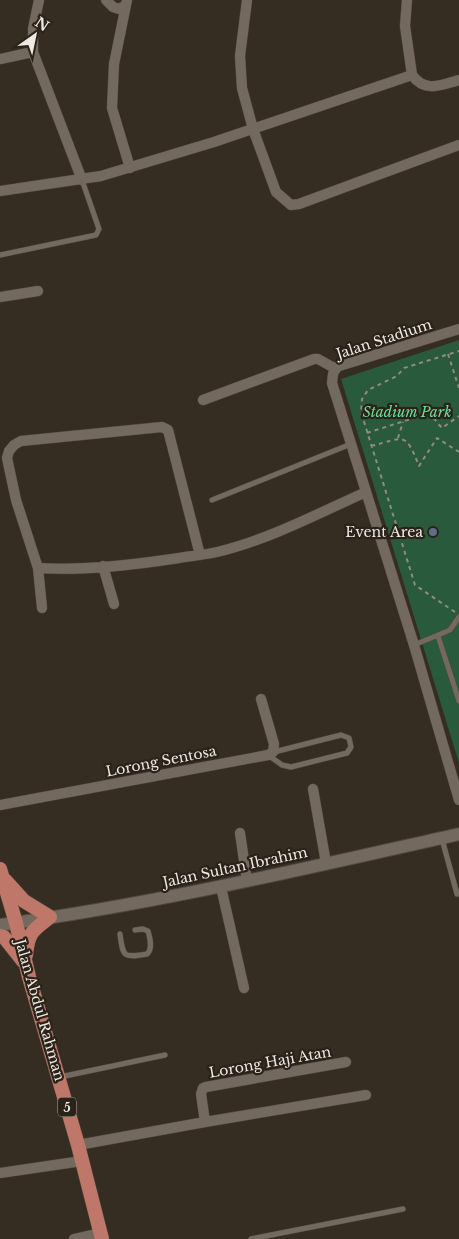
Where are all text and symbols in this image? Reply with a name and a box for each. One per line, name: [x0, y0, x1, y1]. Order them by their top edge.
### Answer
north arrow: [10, 10, 60, 60]
text: N: [32, 13, 53, 35]
street label: Jalan Stadium: [332, 315, 434, 364]
park label: Stadium Park: [363, 403, 451, 421]
place label: Event Area: [345, 523, 423, 541]
marker: Event Area: [427, 526, 439, 538]
street label: Lorong Sentosa: [104, 741, 218, 781]
street label: Jalan Sultan Ibrahim: [159, 843, 309, 892]
street label: Jalan Abdul Rahman: [11, 935, 69, 1083]
street label: Lorong Haji Atan: [208, 1042, 333, 1082]
road number: 5: [58, 1098, 76, 1116]

